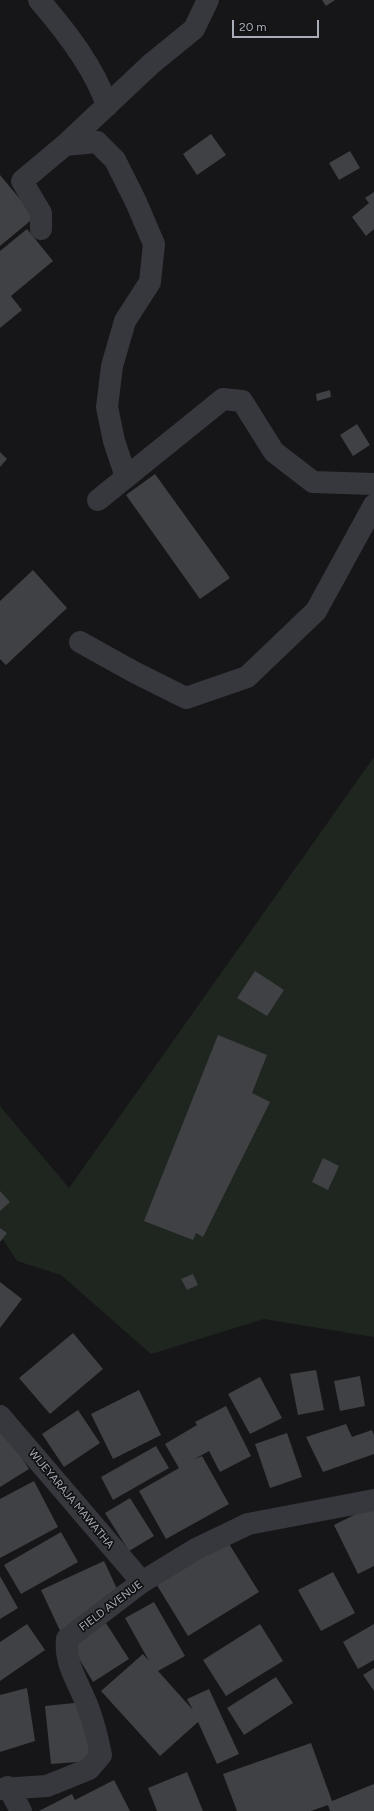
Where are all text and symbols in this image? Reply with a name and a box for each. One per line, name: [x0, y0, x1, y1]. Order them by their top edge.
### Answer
scale bar: [234, 12, 321, 38]
text: 20 m: [239, 20, 267, 34]
street label: WIJEYARAJA MAWATHA: [26, 1447, 116, 1551]
street label: FIELD AVENUE: [77, 1578, 145, 1634]

